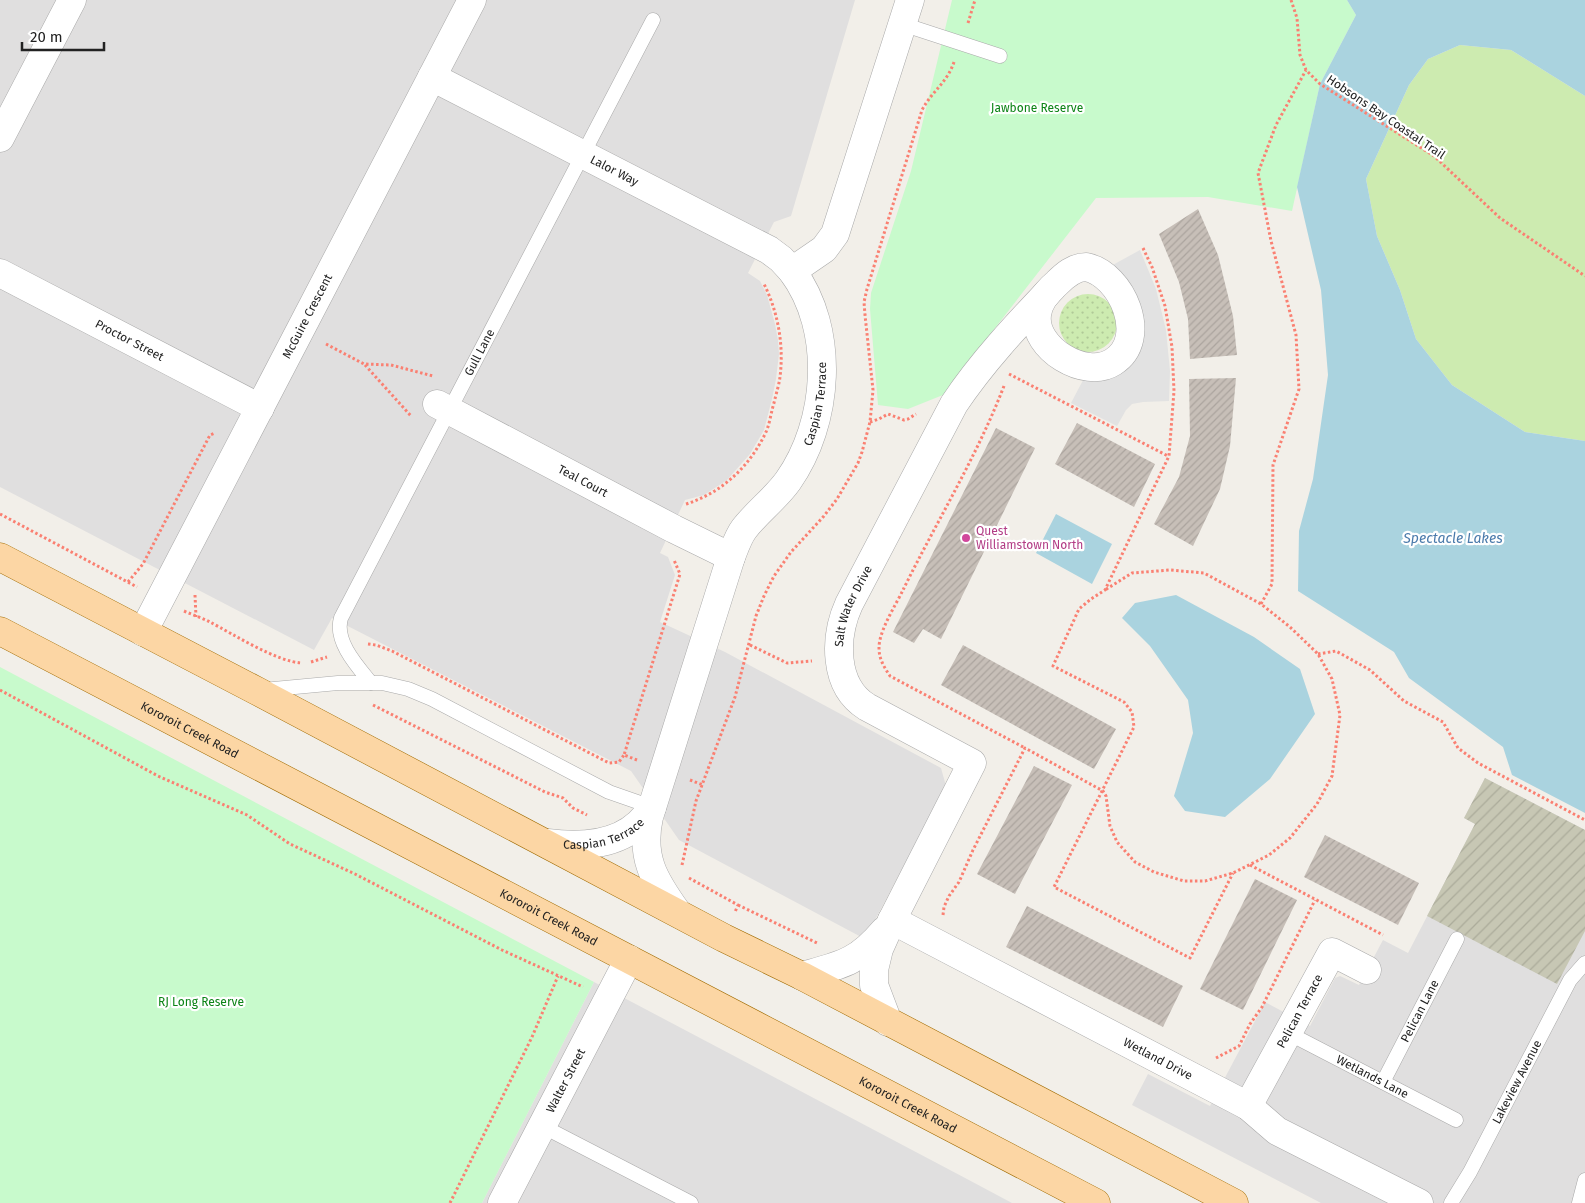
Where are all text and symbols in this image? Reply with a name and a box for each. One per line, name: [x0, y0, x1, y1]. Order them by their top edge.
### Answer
scale bar: [22, 20, 105, 52]
text: 20 m: [30, 28, 63, 46]
street label: Hobsons Bay Coastal Trail: [1324, 72, 1448, 162]
park label: Jawbone Reserve: [991, 101, 1083, 115]
street label: Lalor Way: [588, 152, 641, 189]
street label: McGuire Crescent: [280, 271, 335, 361]
street label: Proctor Street: [93, 317, 167, 364]
street label: Gull Lane: [462, 327, 498, 378]
street label: Caspian Terrace: [801, 362, 829, 448]
street label: Teal Court: [556, 462, 611, 500]
place label: Quest Williamstown North: [976, 524, 1083, 552]
water label: Spectacle Lakes: [1402, 530, 1503, 547]
marker: Quest Williamstown North: [960, 532, 972, 544]
street label: Salt Water Drive: [832, 563, 875, 647]
street label: Kororoit Creek Road: [138, 699, 241, 761]
street label: Caspian Terrace: [563, 815, 647, 852]
street label: Kororoit Creek Road: [497, 886, 600, 949]
street label: Pelican Terrace: [1274, 972, 1325, 1051]
street label: Pelican Lane: [1398, 977, 1442, 1045]
park label: RJ Long Reserve: [158, 995, 244, 1009]
street label: Wetland Drive: [1121, 1035, 1195, 1083]
street label: Lakeview Avenue: [1489, 1038, 1545, 1126]
street label: Walter Street: [543, 1045, 589, 1115]
street label: Wetlands Lane: [1334, 1052, 1411, 1101]
street label: Kororoit Creek Road: [857, 1073, 959, 1136]

